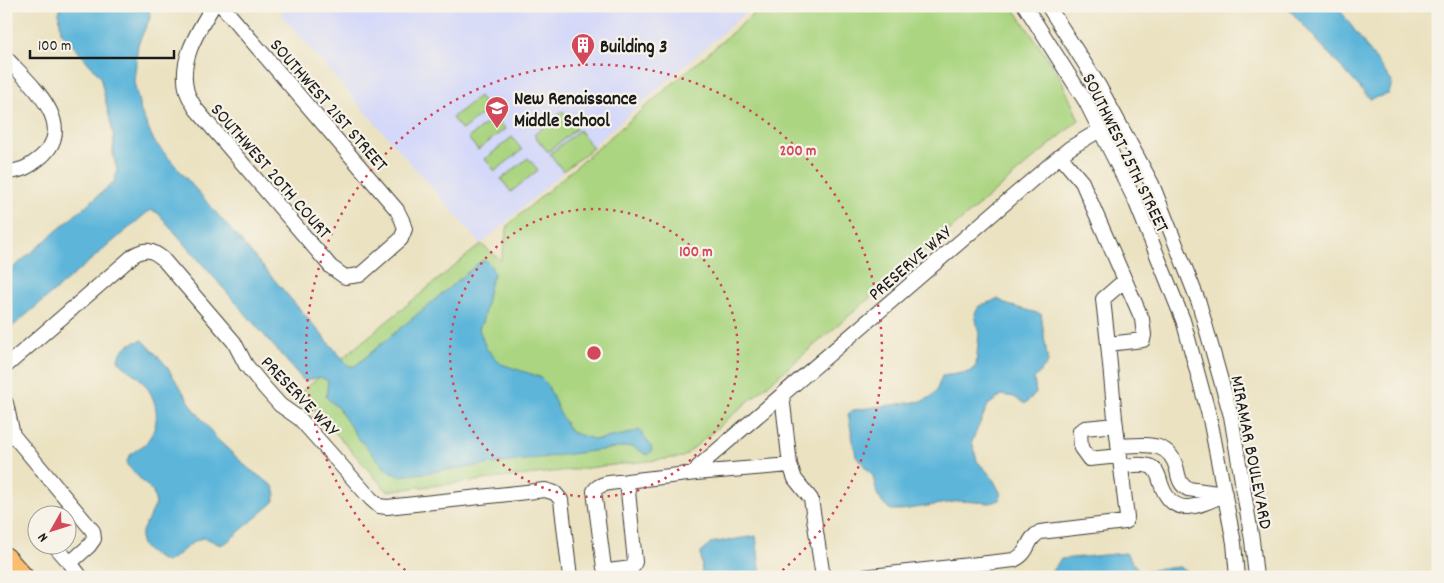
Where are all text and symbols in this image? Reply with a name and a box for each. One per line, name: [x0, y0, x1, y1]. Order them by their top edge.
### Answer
scale bar: [30, 28, 174, 60]
building icon: Building 3: [570, 32, 596, 66]
street label: SOUTHWEST 21ST STREET: [262, 34, 393, 179]
place label: Building 3: [600, 35, 667, 62]
text: 100 m: [38, 36, 71, 58]
street label: SOUTHWEST 25TH STREET: [1073, 69, 1174, 238]
place label: New Renaissance Middle School: [514, 87, 637, 136]
school or university icon: New Renaissance Middle School: [484, 95, 510, 129]
street label: SOUTHWEST 20TH COURT: [203, 98, 336, 246]
text: 200 m: [780, 141, 816, 163]
street label: PRESERVE WAY: [864, 220, 960, 309]
text: 100 m: [679, 242, 713, 264]
centre of rings: [585, 344, 603, 362]
street label: PRESERVE WAY: [253, 351, 345, 445]
street label: MIRAMAR BOULEVARD: [1221, 374, 1278, 532]
north arrow: [28, 506, 78, 556]
text: N: [33, 528, 53, 546]

